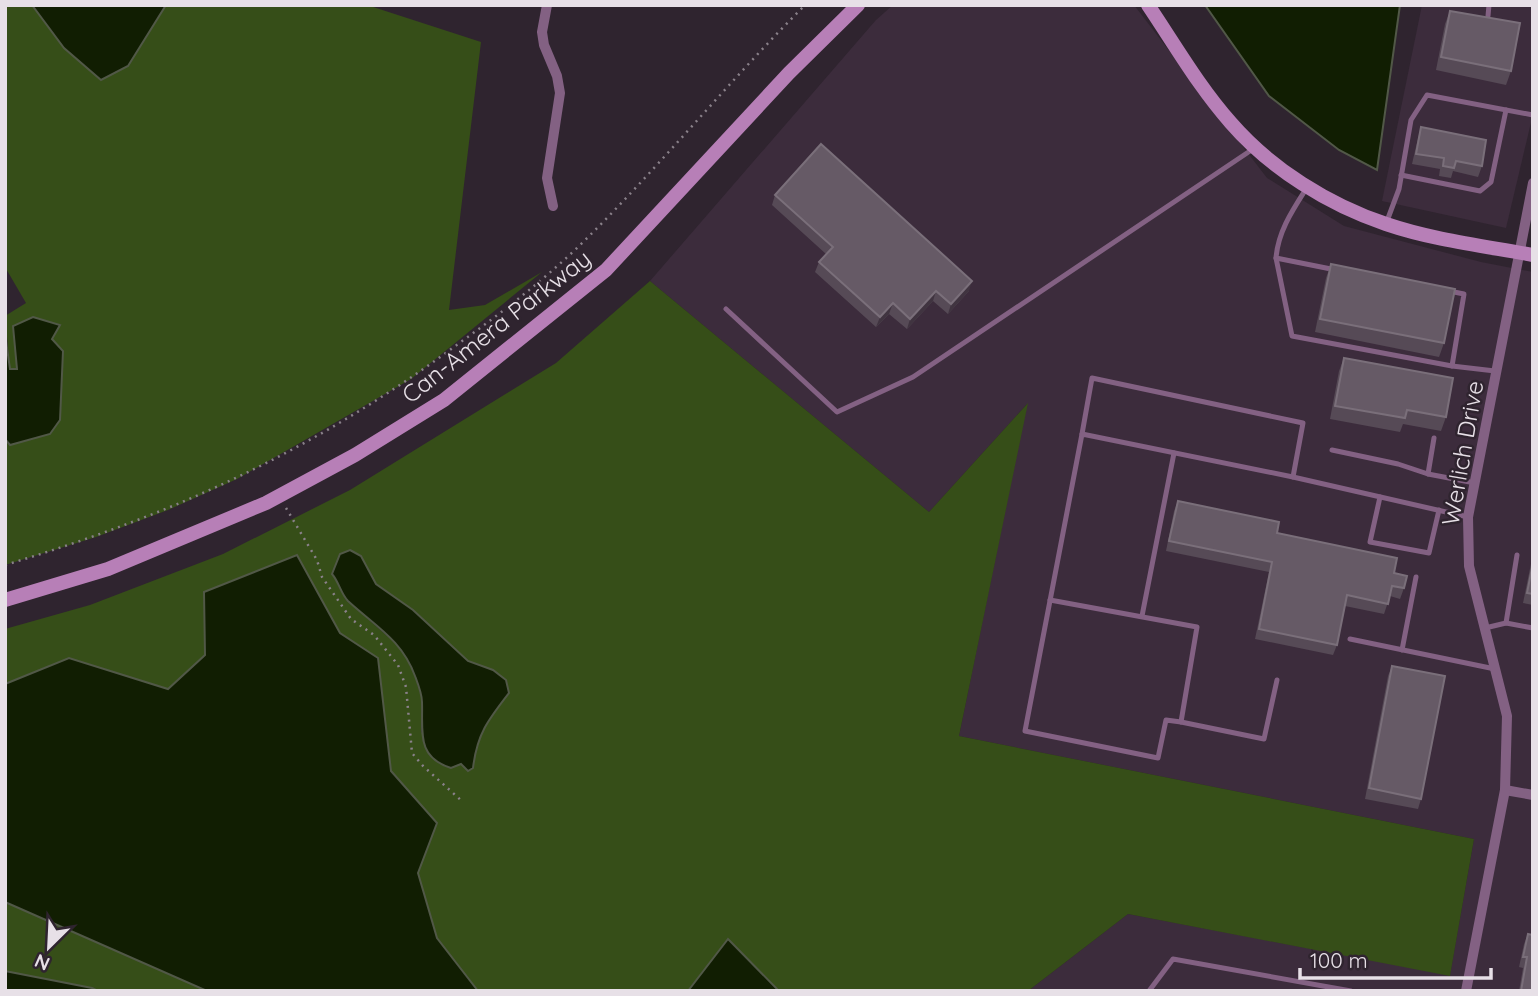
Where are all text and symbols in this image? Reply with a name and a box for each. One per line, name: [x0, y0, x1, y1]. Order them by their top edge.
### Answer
street label: Can-Amera Parkway: [396, 243, 596, 409]
street label: Werlich Drive: [1434, 378, 1490, 528]
north arrow: [14, 912, 84, 982]
scale bar: [1300, 936, 1491, 980]
text: 100 m: [1310, 947, 1368, 973]
text: N: [31, 949, 53, 976]

